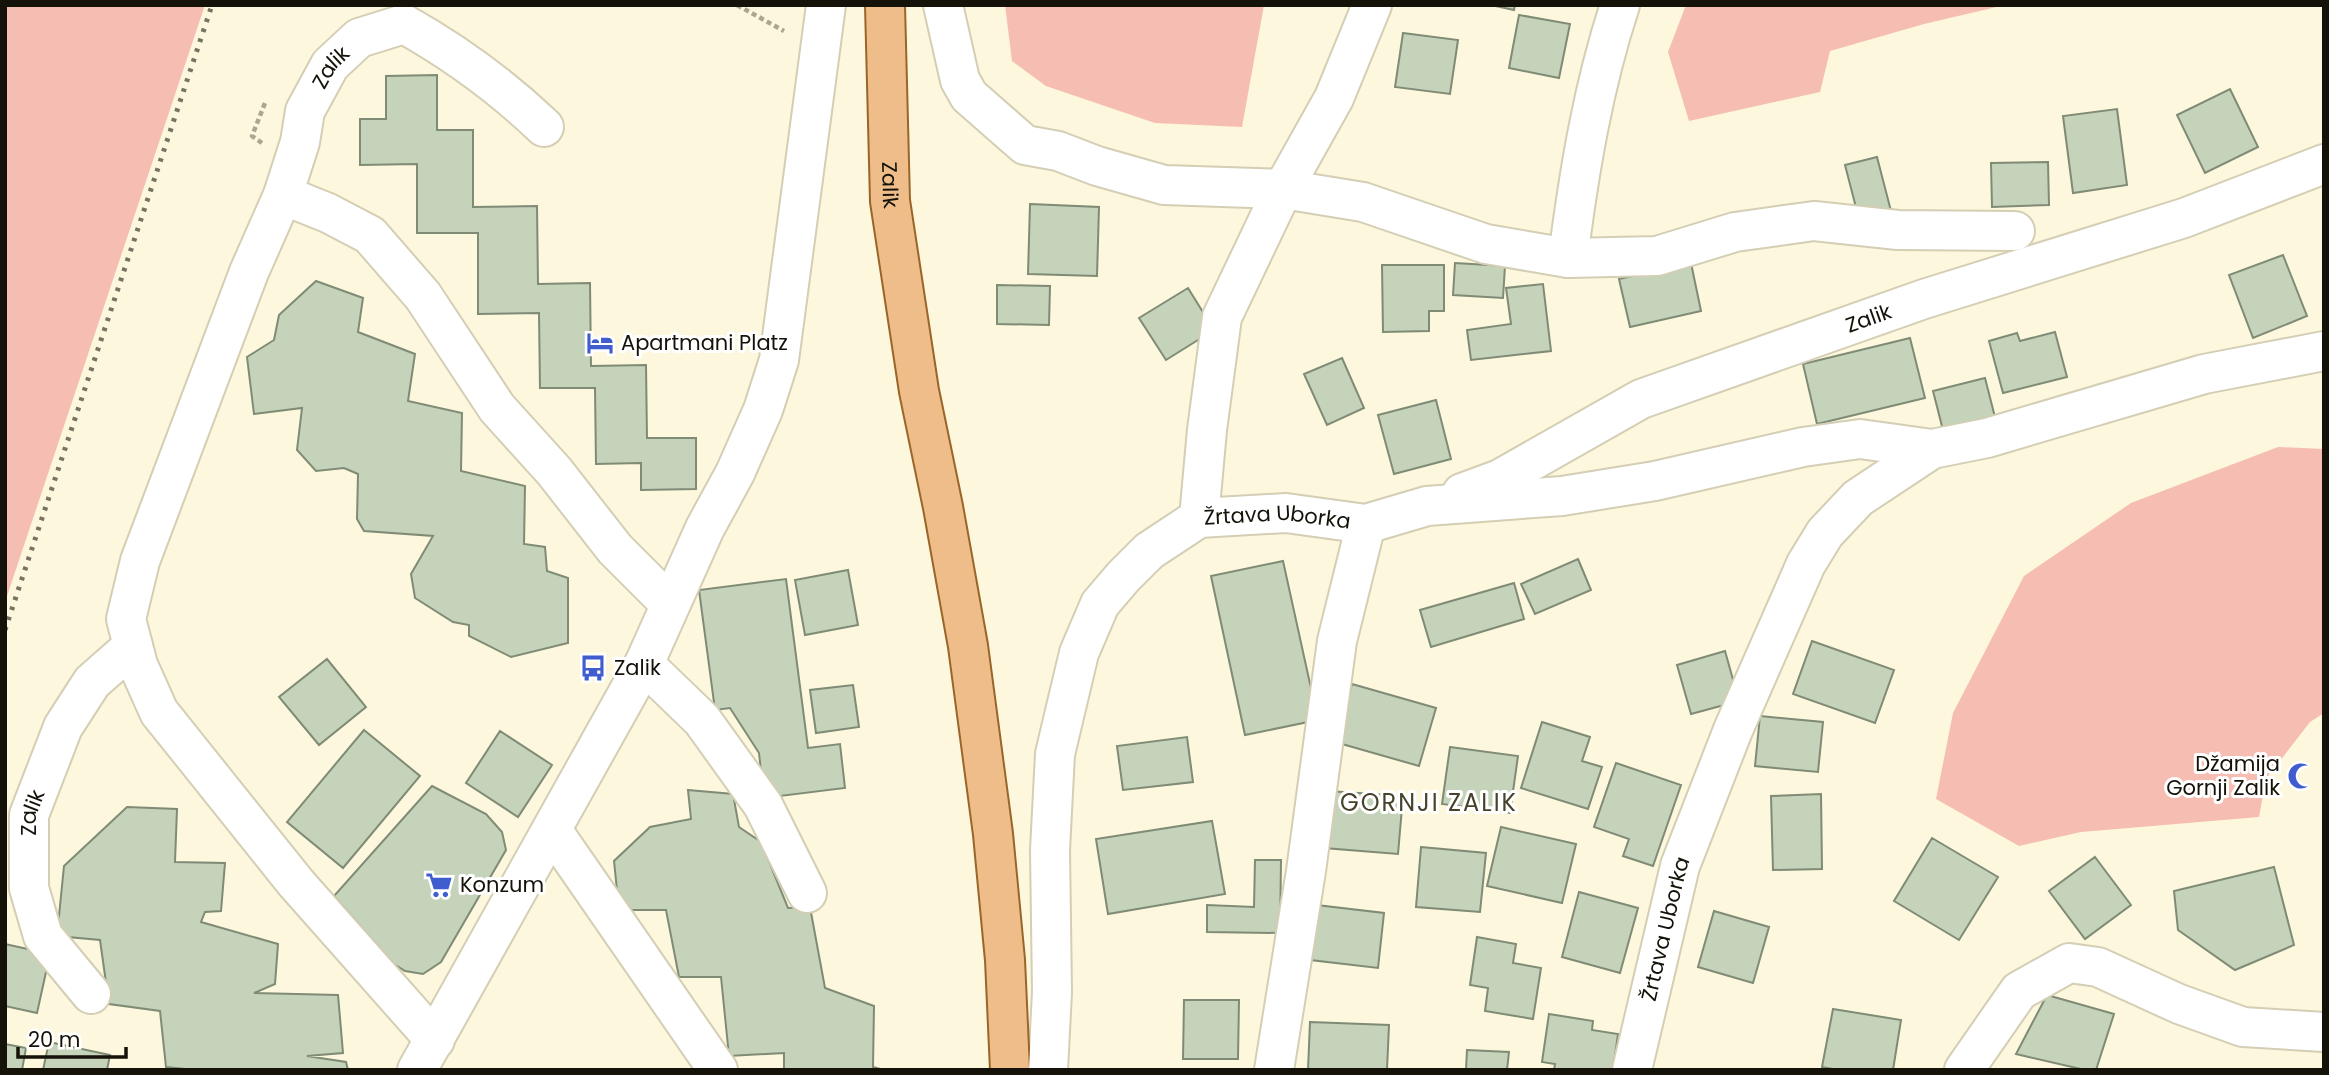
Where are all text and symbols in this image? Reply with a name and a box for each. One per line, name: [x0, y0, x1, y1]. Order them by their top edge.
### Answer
street label: Zalik: [305, 39, 356, 93]
street label: Zalik: [875, 161, 906, 211]
street label: Zalik: [1842, 297, 1895, 340]
hotel icon: Apartmani Platz: [585, 328, 615, 358]
place label: Apartmani Platz: [621, 328, 788, 357]
street label: Žrtava Uborka: [1203, 498, 1352, 536]
bus stop icon: Zalik: [578, 653, 608, 683]
place label: Zalik: [614, 653, 661, 682]
place label: Džamija Gornji Zalik: [2166, 749, 2280, 802]
mosque icon: Džamija Gornji Zalik: [2286, 761, 2316, 791]
street label: Zalik: [14, 785, 52, 836]
district label: GORNJI ZALIK: [1340, 786, 1518, 819]
street label: Žrtava Uborka: [1634, 852, 1696, 1004]
supermarket icon: Konzum: [424, 870, 454, 900]
place label: Konzum: [460, 870, 544, 899]
scale bar: [18, 1016, 126, 1060]
text: 20 m: [28, 1025, 81, 1054]

